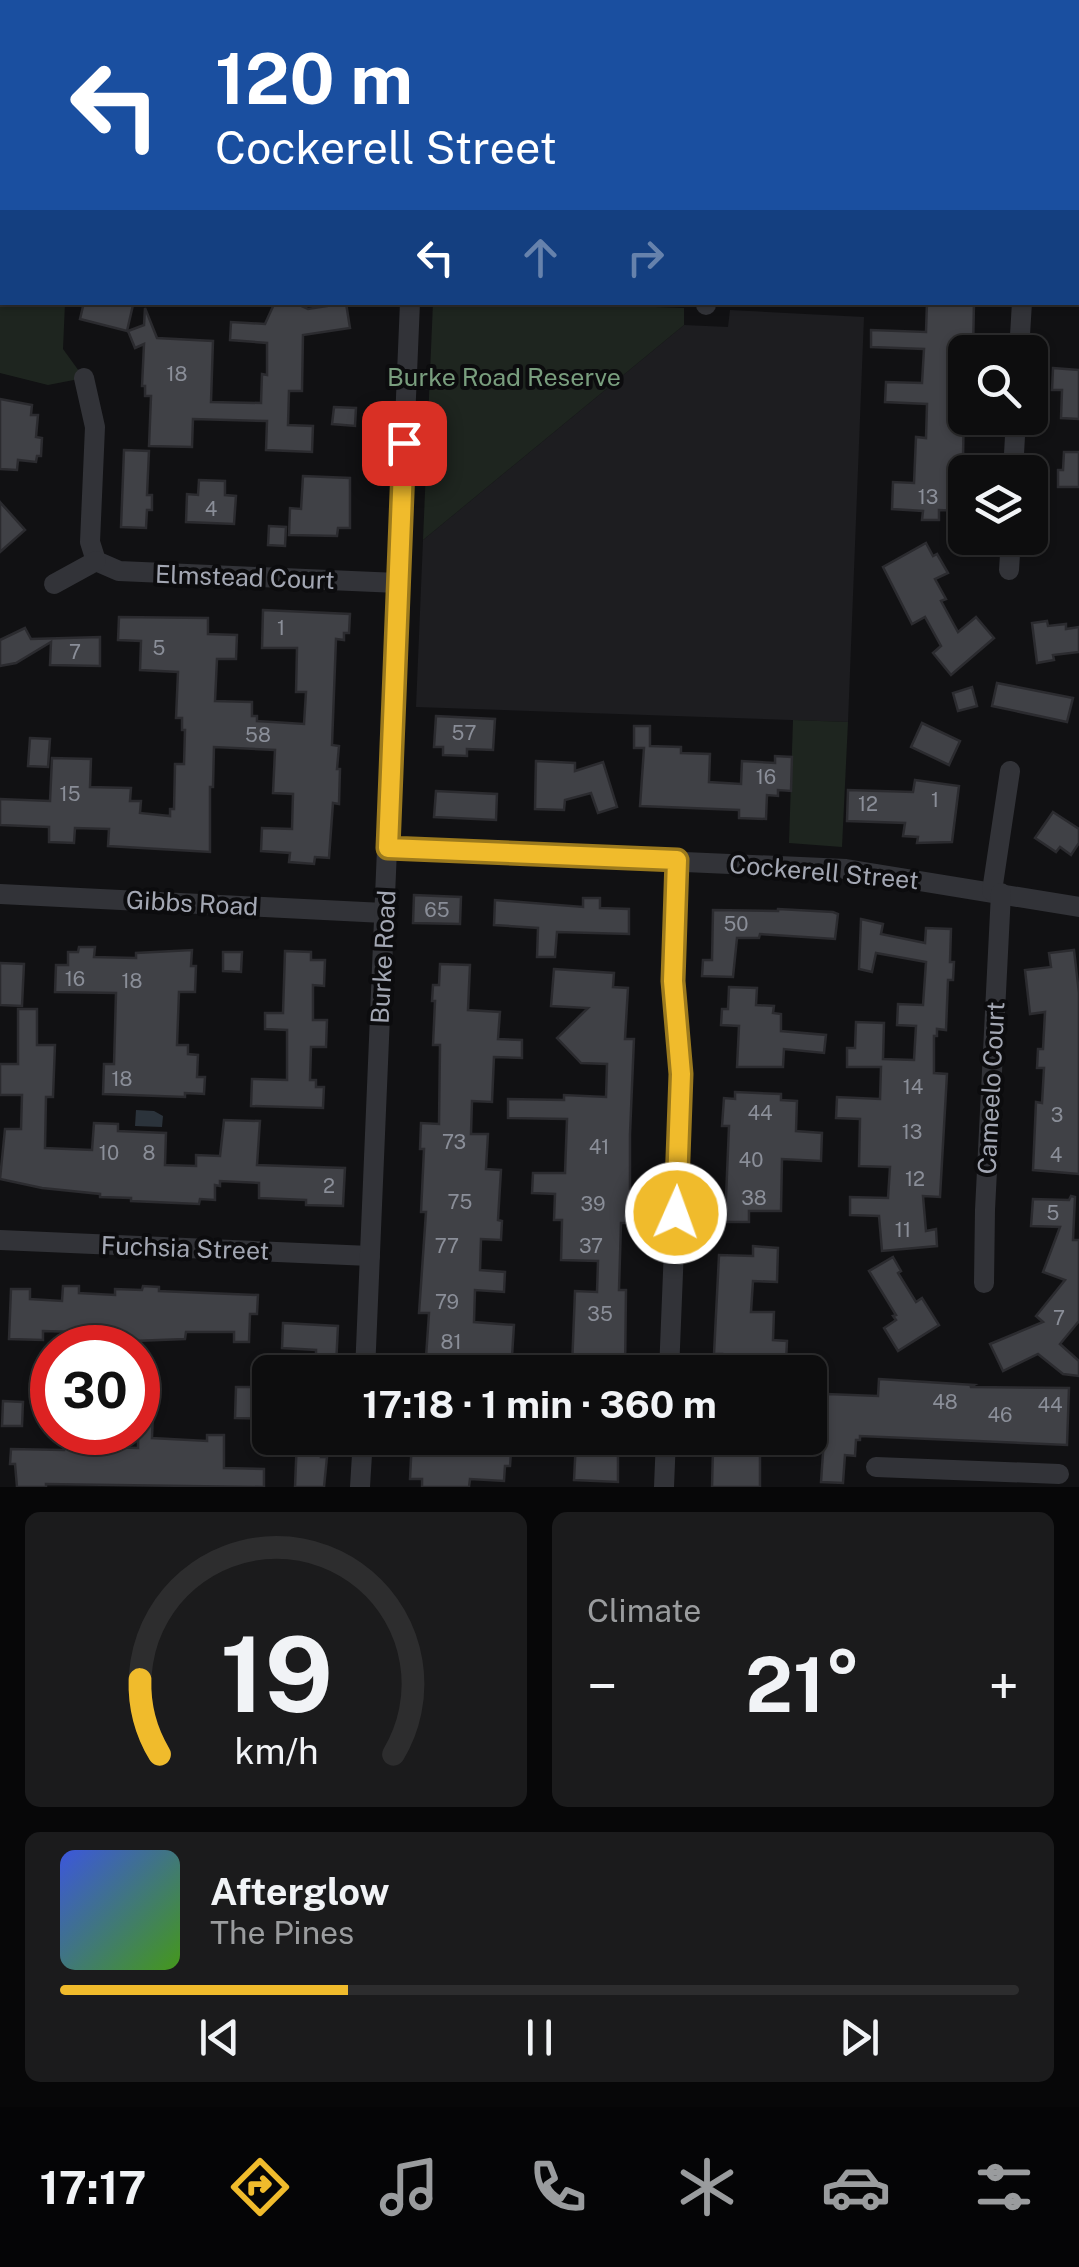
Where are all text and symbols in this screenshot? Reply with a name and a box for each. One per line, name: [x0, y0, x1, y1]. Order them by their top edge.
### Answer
text: 120 m: [215, 37, 413, 120]
icon: left: [50, 40, 180, 170]
text: Cockerell Street: [215, 121, 557, 174]
icon: left: [408, 230, 463, 285]
icon: ahead: [513, 230, 568, 285]
icon: right: [618, 230, 673, 285]
map controls: [948, 335, 1048, 555]
button: search: [948, 335, 1048, 435]
house number: 18: [166, 362, 188, 386]
park label: Burke Road Reserve: [387, 362, 621, 392]
pin: [362, 401, 447, 486]
icon: arrive: [377, 416, 432, 471]
button: layers: [948, 455, 1048, 555]
house number: 13: [918, 485, 938, 509]
house number: 4: [205, 497, 217, 521]
street label: Elmstead Court: [155, 559, 335, 595]
house number: 1: [277, 616, 285, 640]
house number: 5: [153, 636, 165, 660]
house number: 7: [69, 640, 81, 664]
house number: 57: [452, 721, 476, 745]
house number: 58: [245, 723, 271, 747]
house number: 16: [756, 765, 776, 789]
house number: 15: [60, 782, 80, 806]
house number: 1: [931, 788, 939, 812]
house number: 12: [858, 792, 878, 816]
street label: Cockerell Street: [728, 849, 920, 895]
street label: Gibbs Road: [125, 885, 259, 921]
street label: Burke Road: [365, 889, 401, 1025]
house number: 65: [424, 898, 450, 922]
house number: 50: [723, 912, 749, 936]
house number: 16: [65, 967, 85, 991]
house number: 18: [121, 969, 143, 993]
street label: Cameelo Court: [971, 1001, 1011, 1175]
house number: 18: [111, 1067, 133, 1091]
house number: 14: [903, 1075, 923, 1099]
house number: 44: [747, 1101, 773, 1125]
house number: 3: [1051, 1103, 1063, 1127]
house number: 13: [902, 1120, 922, 1144]
house number: 73: [442, 1130, 466, 1154]
house number: 41: [589, 1135, 609, 1159]
house number: 10: [99, 1141, 119, 1165]
house number: 8: [143, 1141, 155, 1165]
house number: 4: [1050, 1143, 1062, 1167]
house number: 40: [739, 1148, 763, 1172]
position arrow: [624, 1161, 728, 1265]
house number: 12: [905, 1167, 925, 1191]
house number: 2: [323, 1174, 335, 1198]
house number: 38: [741, 1186, 767, 1210]
house number: 75: [448, 1190, 472, 1214]
house number: 39: [581, 1192, 605, 1216]
house number: 5: [1047, 1201, 1059, 1225]
house number: 11: [895, 1218, 911, 1242]
street label: Fuchsia Street: [100, 1230, 270, 1266]
house number: 77: [435, 1234, 459, 1258]
house number: 37: [579, 1234, 603, 1258]
house number: 79: [435, 1290, 459, 1314]
house number: 35: [587, 1302, 613, 1326]
house number: 7: [1053, 1306, 1065, 1330]
speed limit sign: 30: [30, 1325, 160, 1455]
house number: 81: [440, 1330, 462, 1354]
text: 17:18 · 1 min · 360 m: [362, 1382, 717, 1427]
house number: 48: [932, 1390, 958, 1414]
house number: 44: [1037, 1393, 1063, 1417]
house number: 46: [987, 1403, 1013, 1427]
text: Climate: [587, 1592, 701, 1629]
text: 19: [219, 1613, 333, 1735]
text: 21°: [745, 1641, 861, 1729]
text: −: [587, 1654, 618, 1718]
text: +: [989, 1654, 1019, 1718]
text: km/h: [234, 1730, 318, 1772]
text: Afterglow: [210, 1869, 390, 1914]
text: The Pines: [210, 1914, 354, 1951]
icon: previous: [192, 2010, 247, 2065]
icon: pause: [512, 2010, 567, 2065]
icon: next: [832, 2010, 887, 2065]
icon: directions: [225, 2152, 295, 2222]
icon: music: [374, 2152, 444, 2222]
icon: phone: [523, 2152, 593, 2222]
icon: climate: [672, 2152, 742, 2222]
icon: car: [821, 2152, 891, 2222]
icon: filters: [969, 2152, 1039, 2222]
text: 17:17: [39, 2161, 146, 2214]

